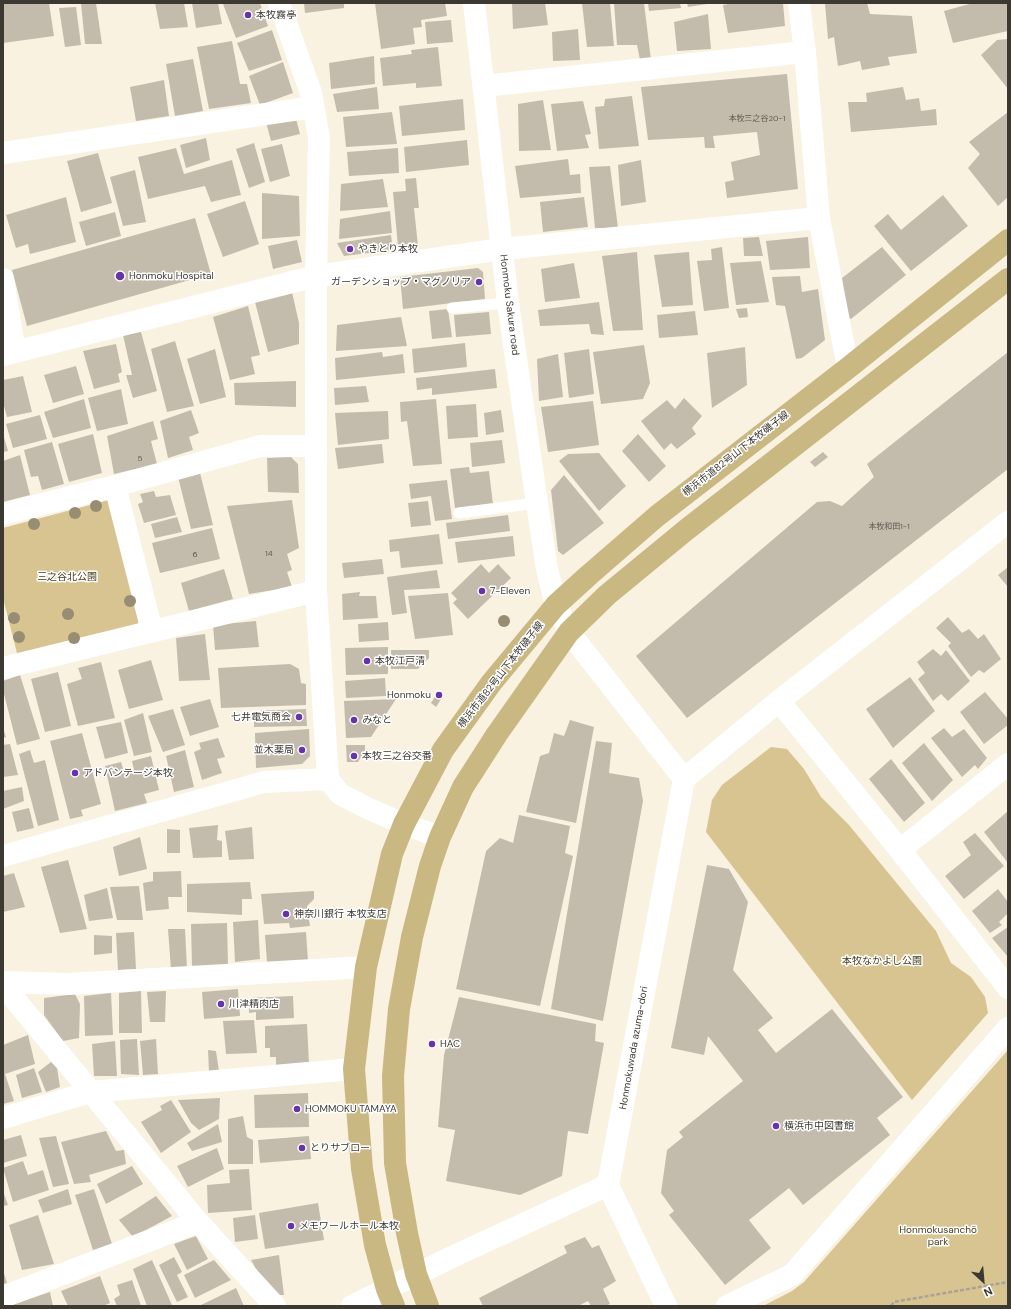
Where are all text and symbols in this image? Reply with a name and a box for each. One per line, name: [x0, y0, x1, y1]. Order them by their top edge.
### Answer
place label: 本牧霧亭: [256, 9, 296, 21]
marker: 本牧霧亭: [243, 10, 253, 20]
house number: 本牧三之谷20-1: [729, 114, 785, 124]
place label: やきとり本牧: [358, 243, 418, 255]
marker: やきとり本牧: [345, 244, 355, 254]
street label: Honmoku Sakura road: [497, 254, 521, 356]
marker: Honmoku Hospital: [114, 270, 126, 282]
place label: Honmoku Hospital: [129, 270, 214, 282]
place label: ガーデンショップ・マグノリア: [331, 276, 471, 288]
marker: ガーデンショップ・マグノリア: [474, 277, 484, 287]
street label: 横浜市道82号山下本牧磯子線: [680, 409, 792, 499]
house number: 5: [138, 454, 142, 464]
house number: 本牧和田1-1: [868, 522, 910, 532]
house number: 14: [265, 549, 273, 559]
house number: 6: [192, 550, 198, 560]
park label: 三之谷北公園: [37, 571, 97, 583]
place label: 7-Eleven: [490, 585, 530, 597]
marker: 7-Eleven: [477, 586, 487, 596]
street label: 横浜市道82号山下本牧磯子線: [456, 619, 546, 731]
place label: 本牧江戸清: [375, 655, 425, 667]
marker: 本牧江戸清: [362, 656, 372, 666]
place label: Honmoku: [387, 689, 431, 701]
marker: Honmoku: [434, 690, 444, 700]
place label: 七井電気商会: [231, 711, 291, 723]
marker: 七井電気商会: [294, 712, 304, 722]
place label: みなと: [362, 714, 392, 726]
marker: みなと: [349, 715, 359, 725]
place label: 並木薬局: [254, 744, 294, 756]
marker: 並木薬局: [297, 745, 307, 755]
place label: 本牧三之谷交番: [362, 750, 432, 762]
marker: 本牧三之谷交番: [349, 751, 359, 761]
place label: アドバンテージ本牧: [83, 767, 173, 779]
marker: アドバンテージ本牧: [70, 768, 80, 778]
place label: 神奈川銀行 本牧支店: [294, 908, 387, 920]
marker: 神奈川銀行 本牧支店: [281, 909, 291, 919]
park label: 本牧なかよし公園: [842, 955, 922, 967]
street label: Honmokuwada azuma-dori: [617, 985, 651, 1111]
place label: 川津精肉店: [229, 998, 279, 1010]
marker: 川津精肉店: [216, 999, 226, 1009]
place label: HAC: [440, 1038, 460, 1050]
marker: HAC: [427, 1039, 437, 1049]
place label: HOMMOKU TAMAYA: [305, 1103, 397, 1115]
marker: HOMMOKU TAMAYA: [292, 1104, 302, 1114]
place label: 横浜市中図書館: [784, 1120, 854, 1132]
marker: 横浜市中図書館: [771, 1121, 781, 1131]
place label: とりサブロー: [310, 1142, 370, 1154]
marker: とりサブロー: [297, 1143, 307, 1153]
place label: メモワールホール本牧: [299, 1220, 399, 1232]
marker: メモワールホール本牧: [286, 1221, 296, 1231]
park label: Honmokusanchō park: [899, 1224, 977, 1248]
north arrow: [963, 1261, 1003, 1301]
text: N: [982, 1284, 995, 1300]

